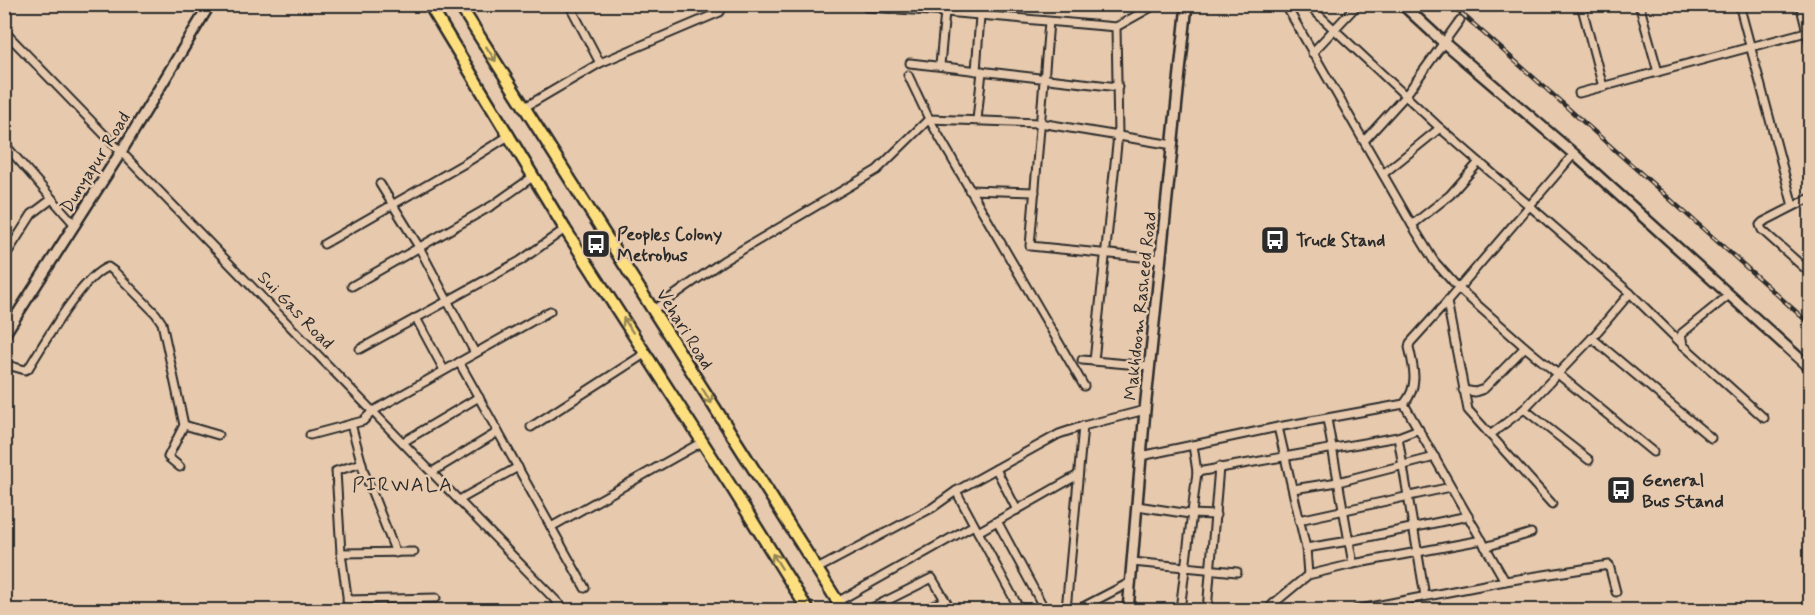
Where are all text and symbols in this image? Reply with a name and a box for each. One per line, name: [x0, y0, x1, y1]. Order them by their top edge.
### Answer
one-way arrow: [485, 45, 497, 62]
street label: Dunyapur Road: [55, 107, 136, 218]
street label: Makhdoom Rasheed Road: [1119, 210, 1163, 402]
place label: Peoples Colony Metrobus: [617, 223, 722, 268]
bus stop icon: Truck Stand: [1259, 224, 1291, 256]
bus stop icon: Peoples Colony Metrobus: [580, 228, 612, 260]
place label: Truck Stand: [1296, 229, 1385, 253]
street label: Sui Gas Road: [252, 266, 339, 355]
street label: Vehari Road: [650, 285, 718, 375]
one-way arrow: [621, 317, 633, 334]
one-way arrow: [702, 387, 714, 404]
place label: General Bus Stand: [1642, 469, 1724, 514]
district label: PIRWALA: [352, 472, 454, 499]
bus stop icon: General Bus Stand: [1605, 474, 1637, 506]
one-way arrow: [771, 553, 783, 570]

